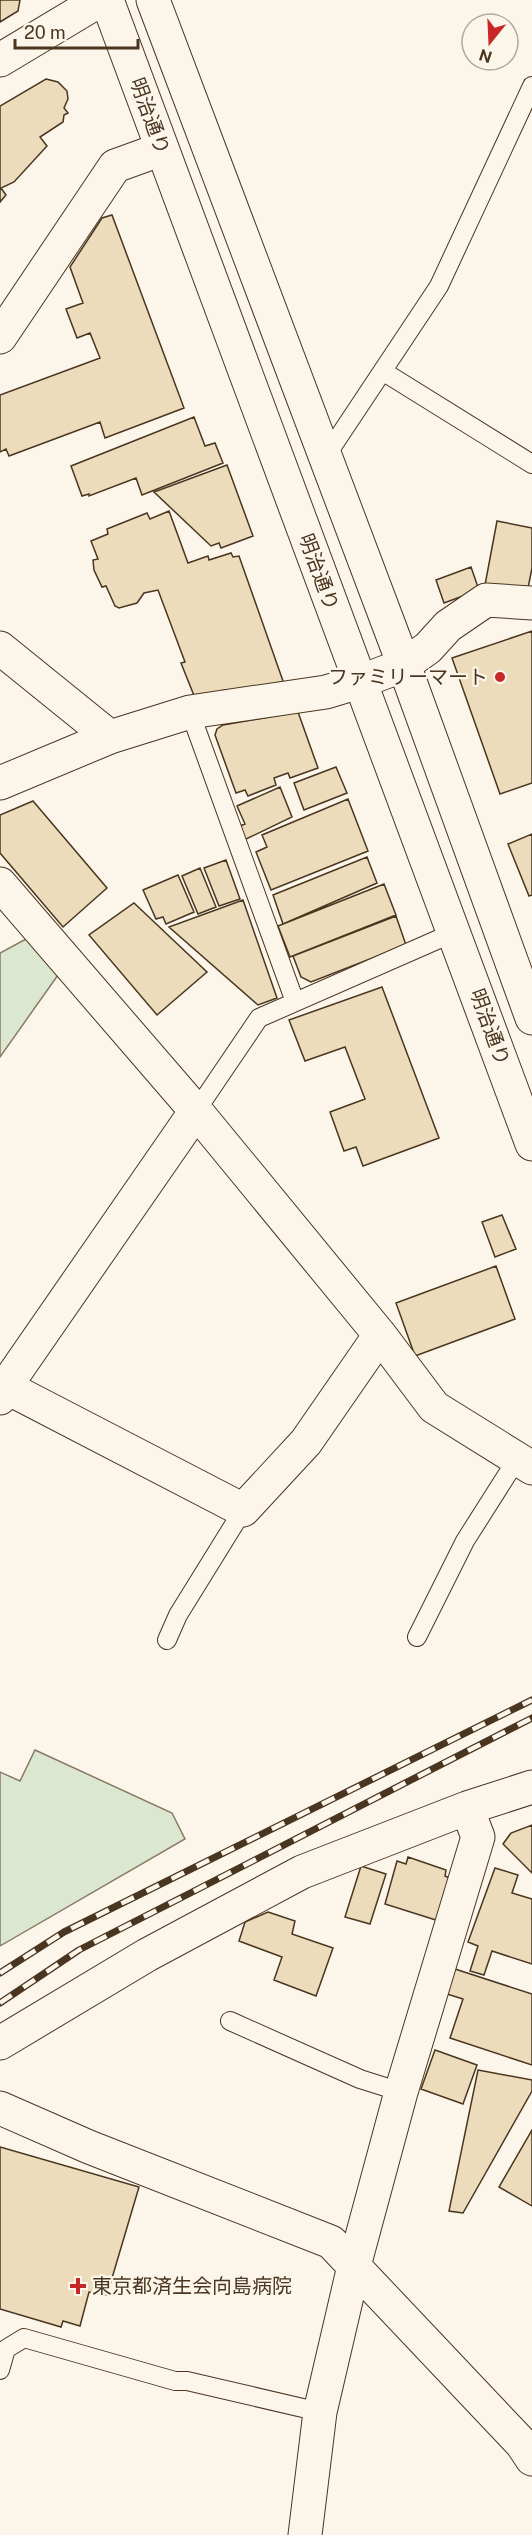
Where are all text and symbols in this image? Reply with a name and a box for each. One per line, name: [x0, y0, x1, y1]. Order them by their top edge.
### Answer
scale bar: [15, 12, 138, 50]
north arrow: [460, 12, 520, 72]
text: 20 m: [24, 22, 66, 43]
text: N: [477, 45, 494, 67]
street label: 明治通り: [125, 74, 175, 158]
street label: 明治通り: [294, 530, 344, 614]
place label: ファミリーマート: [328, 665, 488, 689]
marker: ファミリーマート: [493, 670, 507, 684]
street label: 明治通り: [465, 985, 515, 1069]
place label: 東京都済生会向島病院: [92, 2274, 292, 2298]
marker: 東京都済生会向島病院: [69, 2277, 87, 2295]

